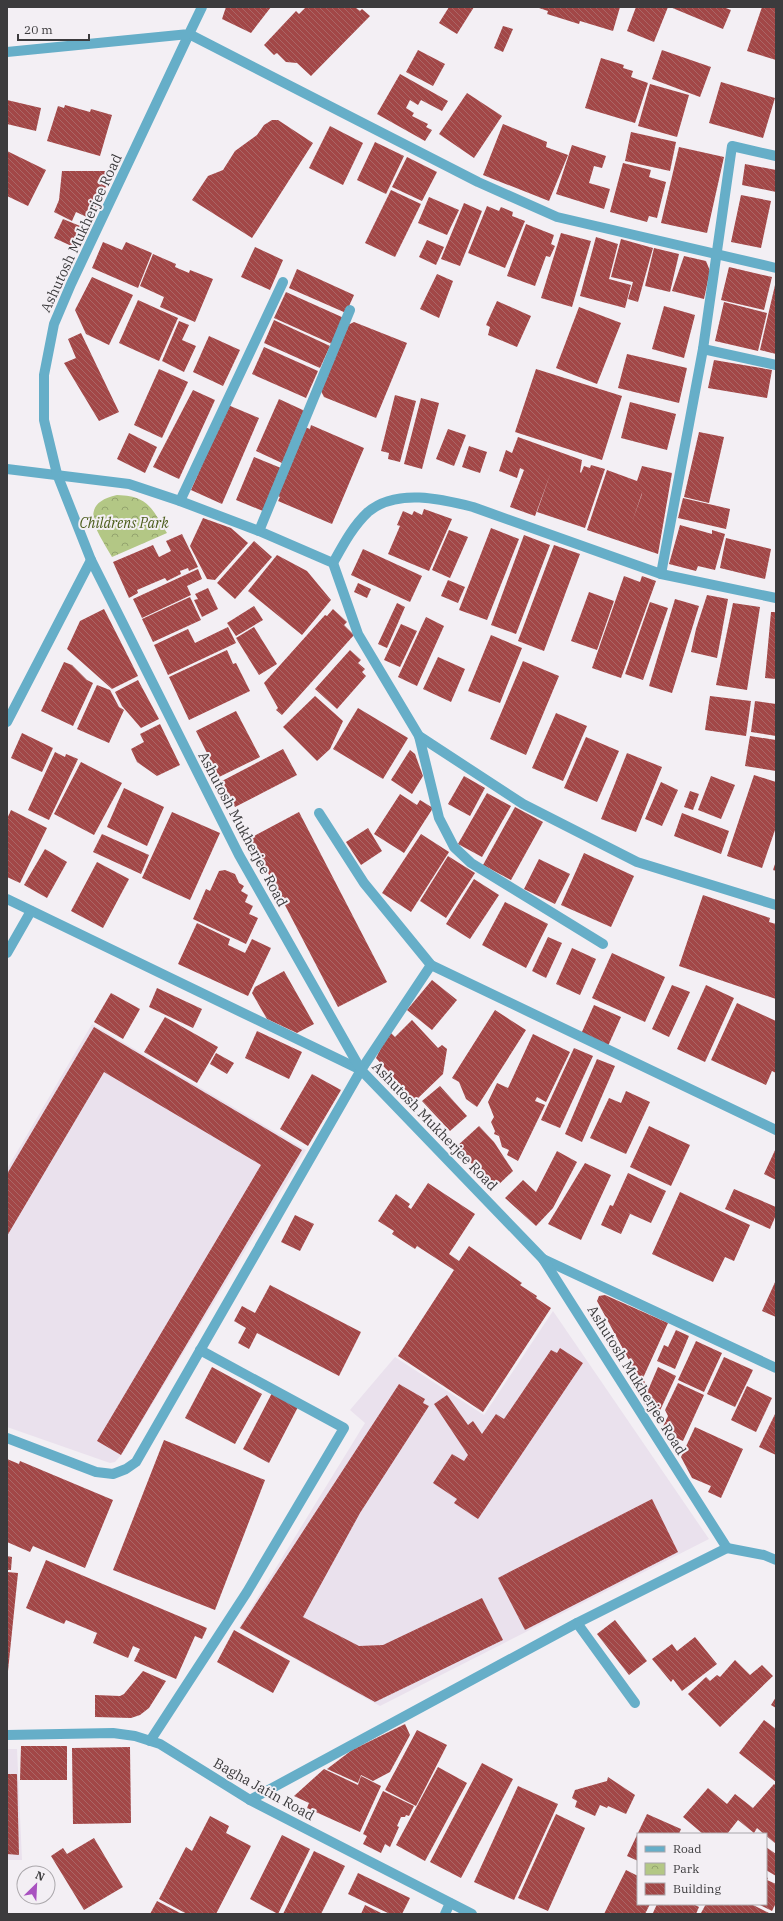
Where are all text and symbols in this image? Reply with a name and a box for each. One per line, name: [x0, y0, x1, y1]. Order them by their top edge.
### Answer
scale bar: [18, 16, 89, 42]
text: 20 m: [24, 22, 53, 37]
street label: Ashutosh Mukherjee Road: [36, 150, 126, 315]
park label: Childrens Park: [79, 514, 169, 532]
street label: Ashutosh Mukherjee Road: [194, 748, 292, 910]
street label: Ashutosh Mukherjee Road: [368, 1058, 502, 1195]
street label: Ashutosh Mukherjee Road: [584, 1302, 691, 1458]
street label: Bagha Jatin Road: [210, 1754, 318, 1824]
legend: [637, 1833, 767, 1905]
text: Road: [673, 1841, 702, 1856]
text: Park: [673, 1861, 699, 1876]
north arrow: [16, 1865, 56, 1905]
text: N: [33, 1868, 47, 1884]
text: Building: [673, 1881, 721, 1896]

